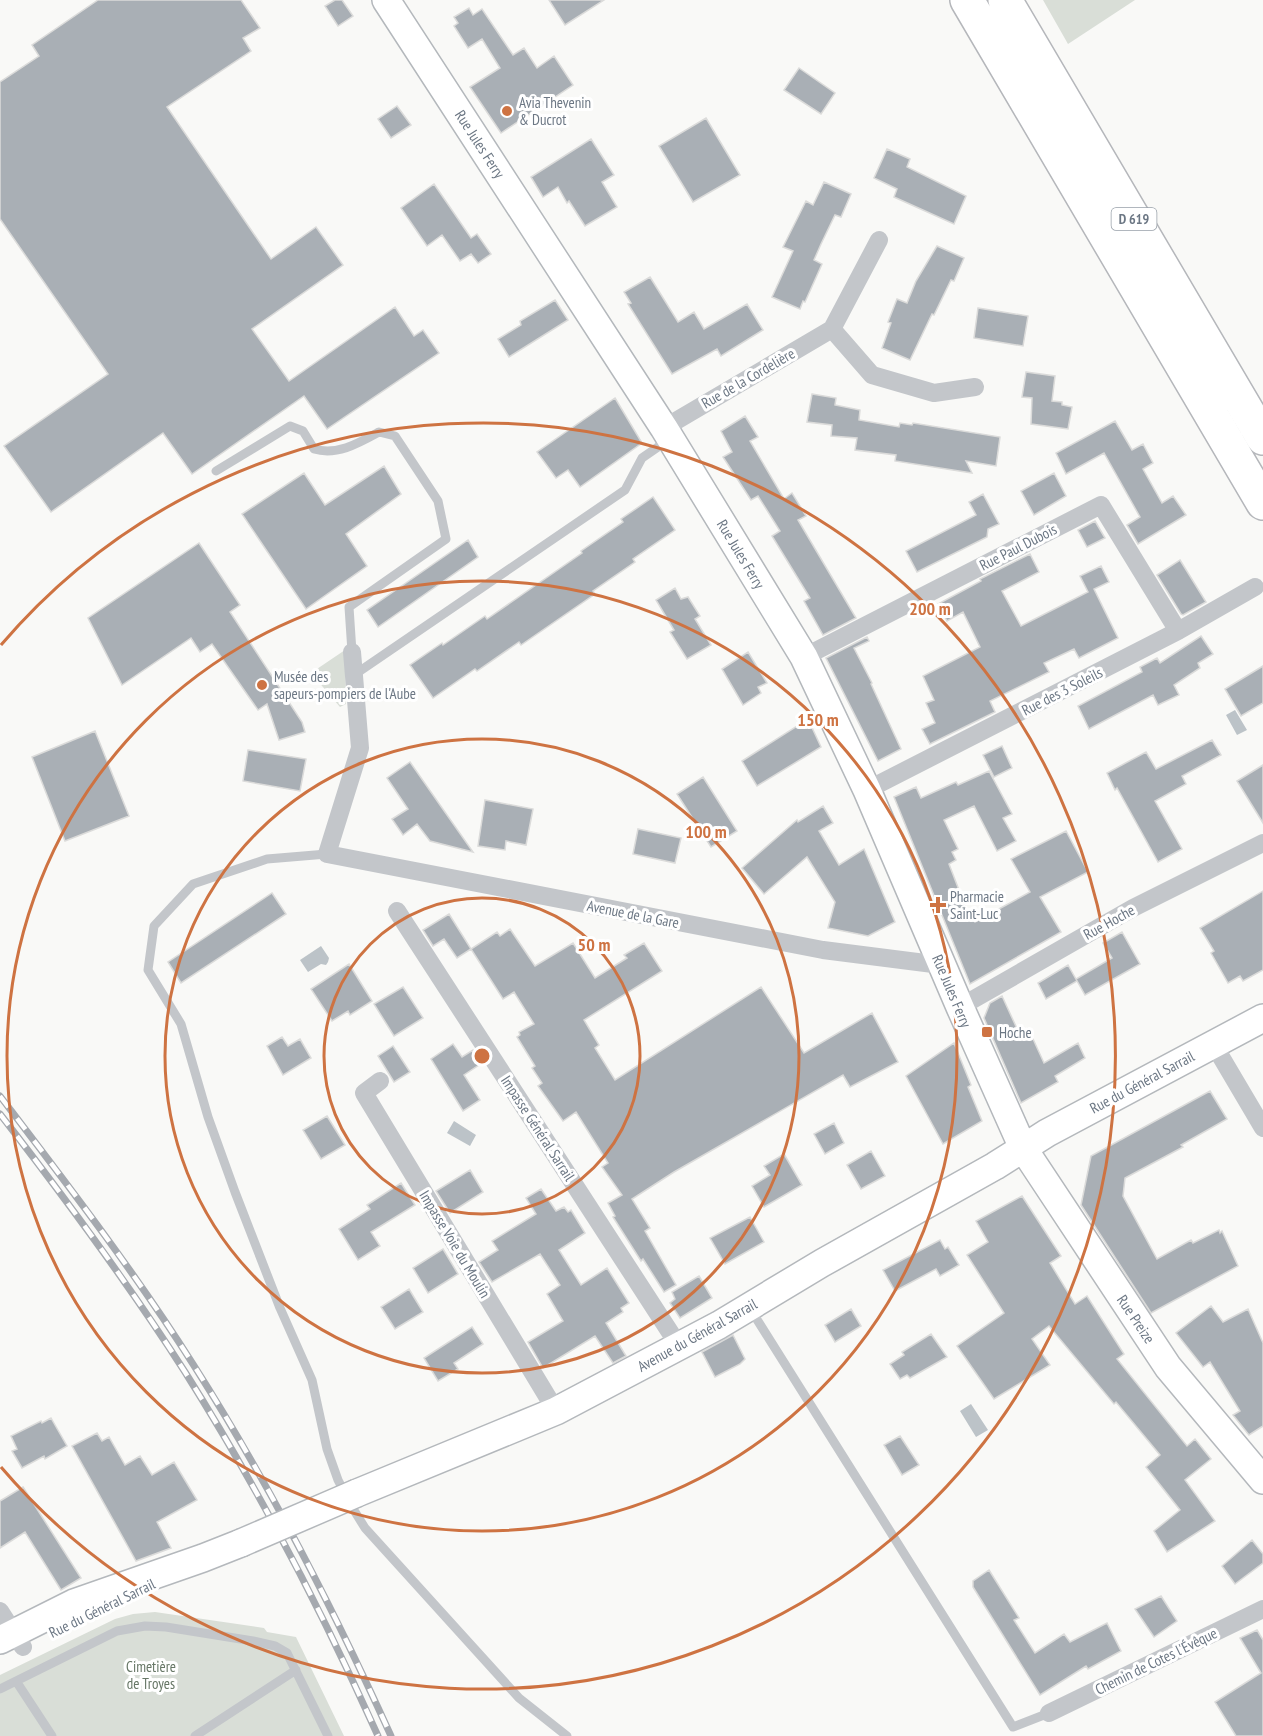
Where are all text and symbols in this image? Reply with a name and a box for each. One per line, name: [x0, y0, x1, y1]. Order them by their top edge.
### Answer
place label: Avia Thevenin & Ducrot: [519, 93, 591, 129]
marker: Avia Thevenin & Ducrot: [500, 104, 514, 118]
street label: Rue Jules Ferry: [451, 106, 509, 182]
road number: D 619: [1112, 208, 1156, 230]
street label: Rue de la Cordelière: [698, 344, 798, 412]
street label: Rue Jules Ferry: [713, 516, 769, 592]
street label: Rue Paul Dubois: [976, 519, 1060, 575]
text: 200 m: [909, 597, 951, 620]
street label: Rue des 3 Soleils: [1018, 662, 1106, 720]
place label: Musée des sapeurs-pompiers de l'Aube: [274, 667, 416, 703]
marker: Musée des sapeurs-pompiers de l'Aube: [255, 678, 269, 692]
text: 150 m: [797, 708, 839, 731]
text: 100 m: [685, 820, 727, 843]
place label: Pharmacie Saint-Luc: [950, 887, 1004, 923]
street label: Avenue de la Gare: [585, 896, 681, 932]
marker: Pharmacie Saint-Luc: [931, 898, 945, 912]
street label: Rue Hoche: [1080, 900, 1138, 944]
text: 50 m: [578, 933, 610, 956]
street label: Rue Jules Ferry: [928, 952, 976, 1031]
place label: Hoche: [999, 1023, 1032, 1042]
marker: Hoche: [980, 1025, 994, 1039]
centre of rings: [472, 1046, 492, 1066]
street label: Rue du Général Sarrail: [1086, 1046, 1198, 1118]
street label: Impasse Général Sarrail: [497, 1072, 579, 1185]
street label: Impasse Voie du Moulin: [415, 1187, 495, 1301]
street label: Rue Preize: [1113, 1291, 1159, 1347]
street label: Avenue du Général Sarrail: [634, 1294, 761, 1376]
street label: Rue du Général Sarrail: [46, 1574, 159, 1642]
street label: Chemin de Cotes l'Évêque: [1092, 1623, 1220, 1699]
park label: Cimetière de Troyes: [126, 1657, 176, 1693]

